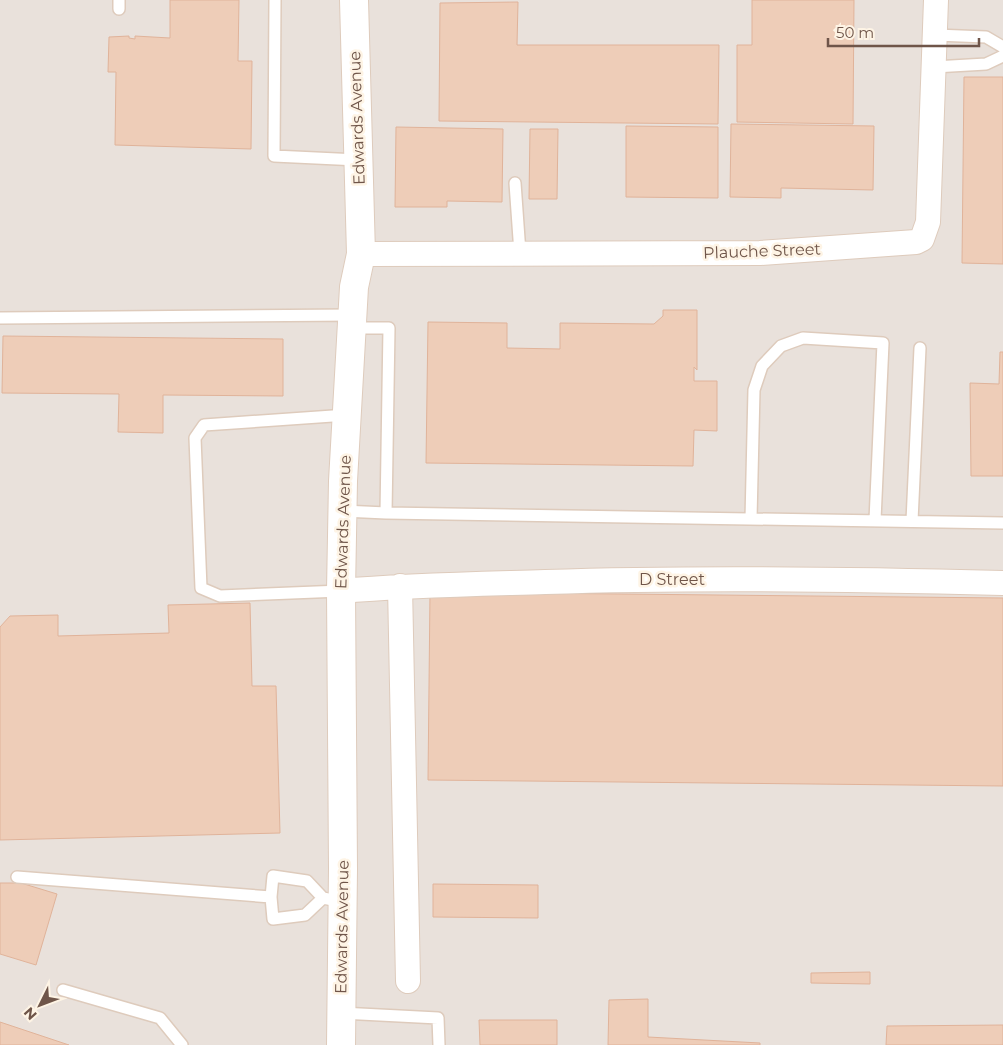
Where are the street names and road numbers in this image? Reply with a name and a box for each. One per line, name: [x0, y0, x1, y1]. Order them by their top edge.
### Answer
street label: Edwards Avenue: [345, 51, 369, 185]
street label: Plauche Street: [703, 239, 822, 263]
street label: Edwards Avenue: [331, 455, 355, 589]
street label: D Street: [639, 570, 705, 589]
street label: Edwards Avenue: [331, 860, 353, 994]

